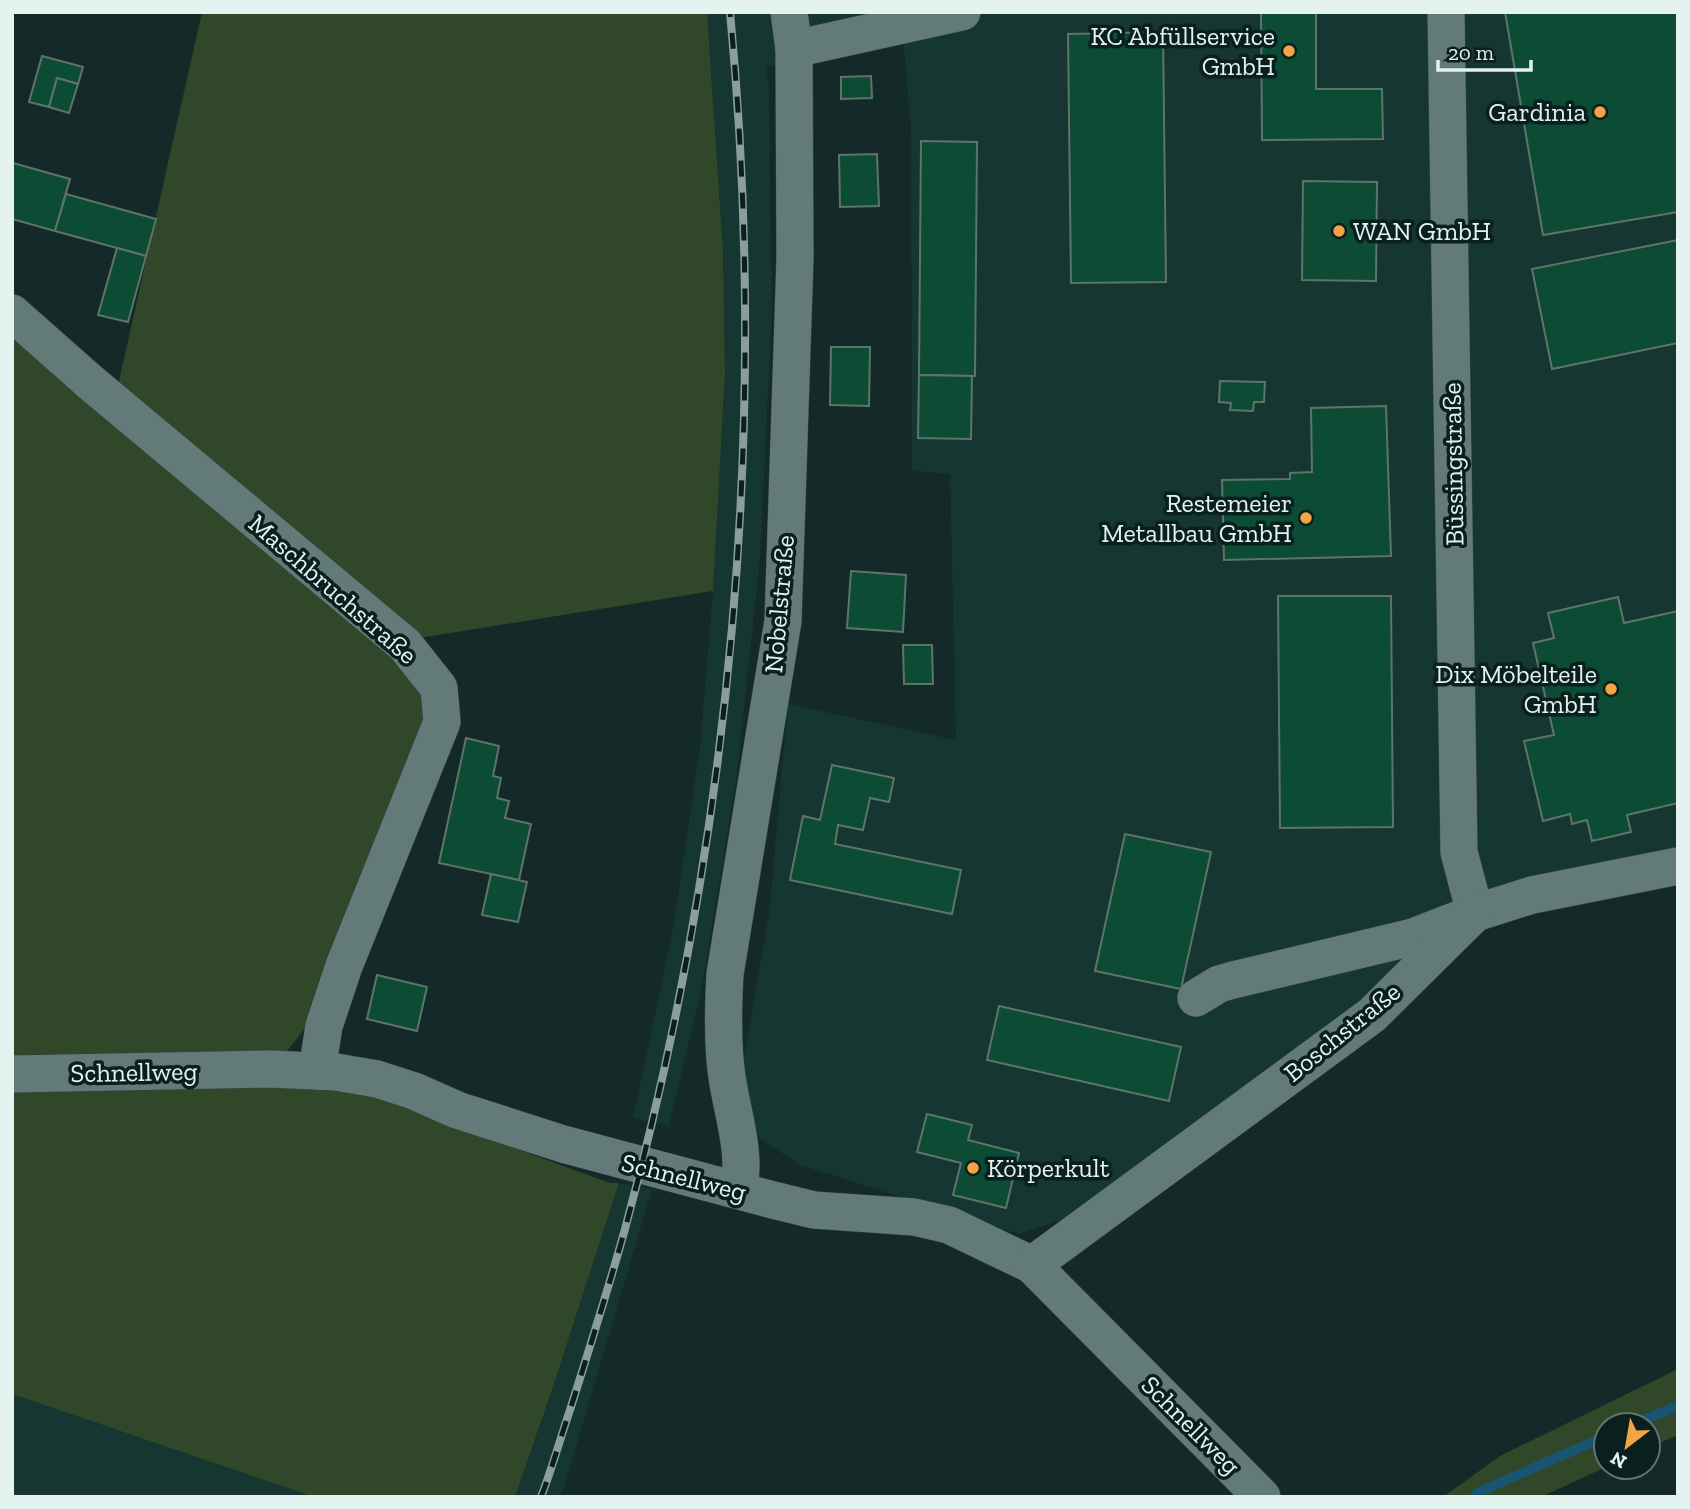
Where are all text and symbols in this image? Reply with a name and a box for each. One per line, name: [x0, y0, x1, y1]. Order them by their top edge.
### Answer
place label: KC Abfüllservice GmbH: [1090, 20, 1275, 82]
scale bar: [1438, 28, 1531, 72]
text: 20 m: [1448, 40, 1494, 65]
marker: KC Abfüllservice GmbH: [1281, 43, 1297, 59]
place label: Gardinia: [1488, 96, 1586, 128]
marker: Gardinia: [1592, 104, 1608, 120]
place label: WAN GmbH: [1353, 215, 1491, 247]
marker: WAN GmbH: [1331, 223, 1347, 239]
street label: Büssingstraße: [1436, 382, 1470, 546]
place label: Restemeier Metallbau GmbH: [1101, 487, 1292, 549]
street label: Maschbruchstraße: [242, 507, 424, 671]
marker: Restemeier Metallbau GmbH: [1298, 510, 1314, 526]
street label: Nobelstraße: [757, 534, 801, 674]
place label: Dix Möbelteile GmbH: [1435, 658, 1597, 720]
marker: Dix Möbelteile GmbH: [1603, 681, 1619, 697]
street label: Boschstraße: [1277, 975, 1407, 1089]
street label: Schnellweg: [70, 1055, 198, 1089]
street label: Schnellweg: [618, 1146, 750, 1208]
place label: Körperkult: [987, 1152, 1110, 1184]
marker: Körperkult: [965, 1160, 981, 1176]
street label: Schnellweg: [1135, 1369, 1247, 1481]
north arrow: [1592, 1411, 1662, 1481]
text: N: [1606, 1447, 1631, 1474]

